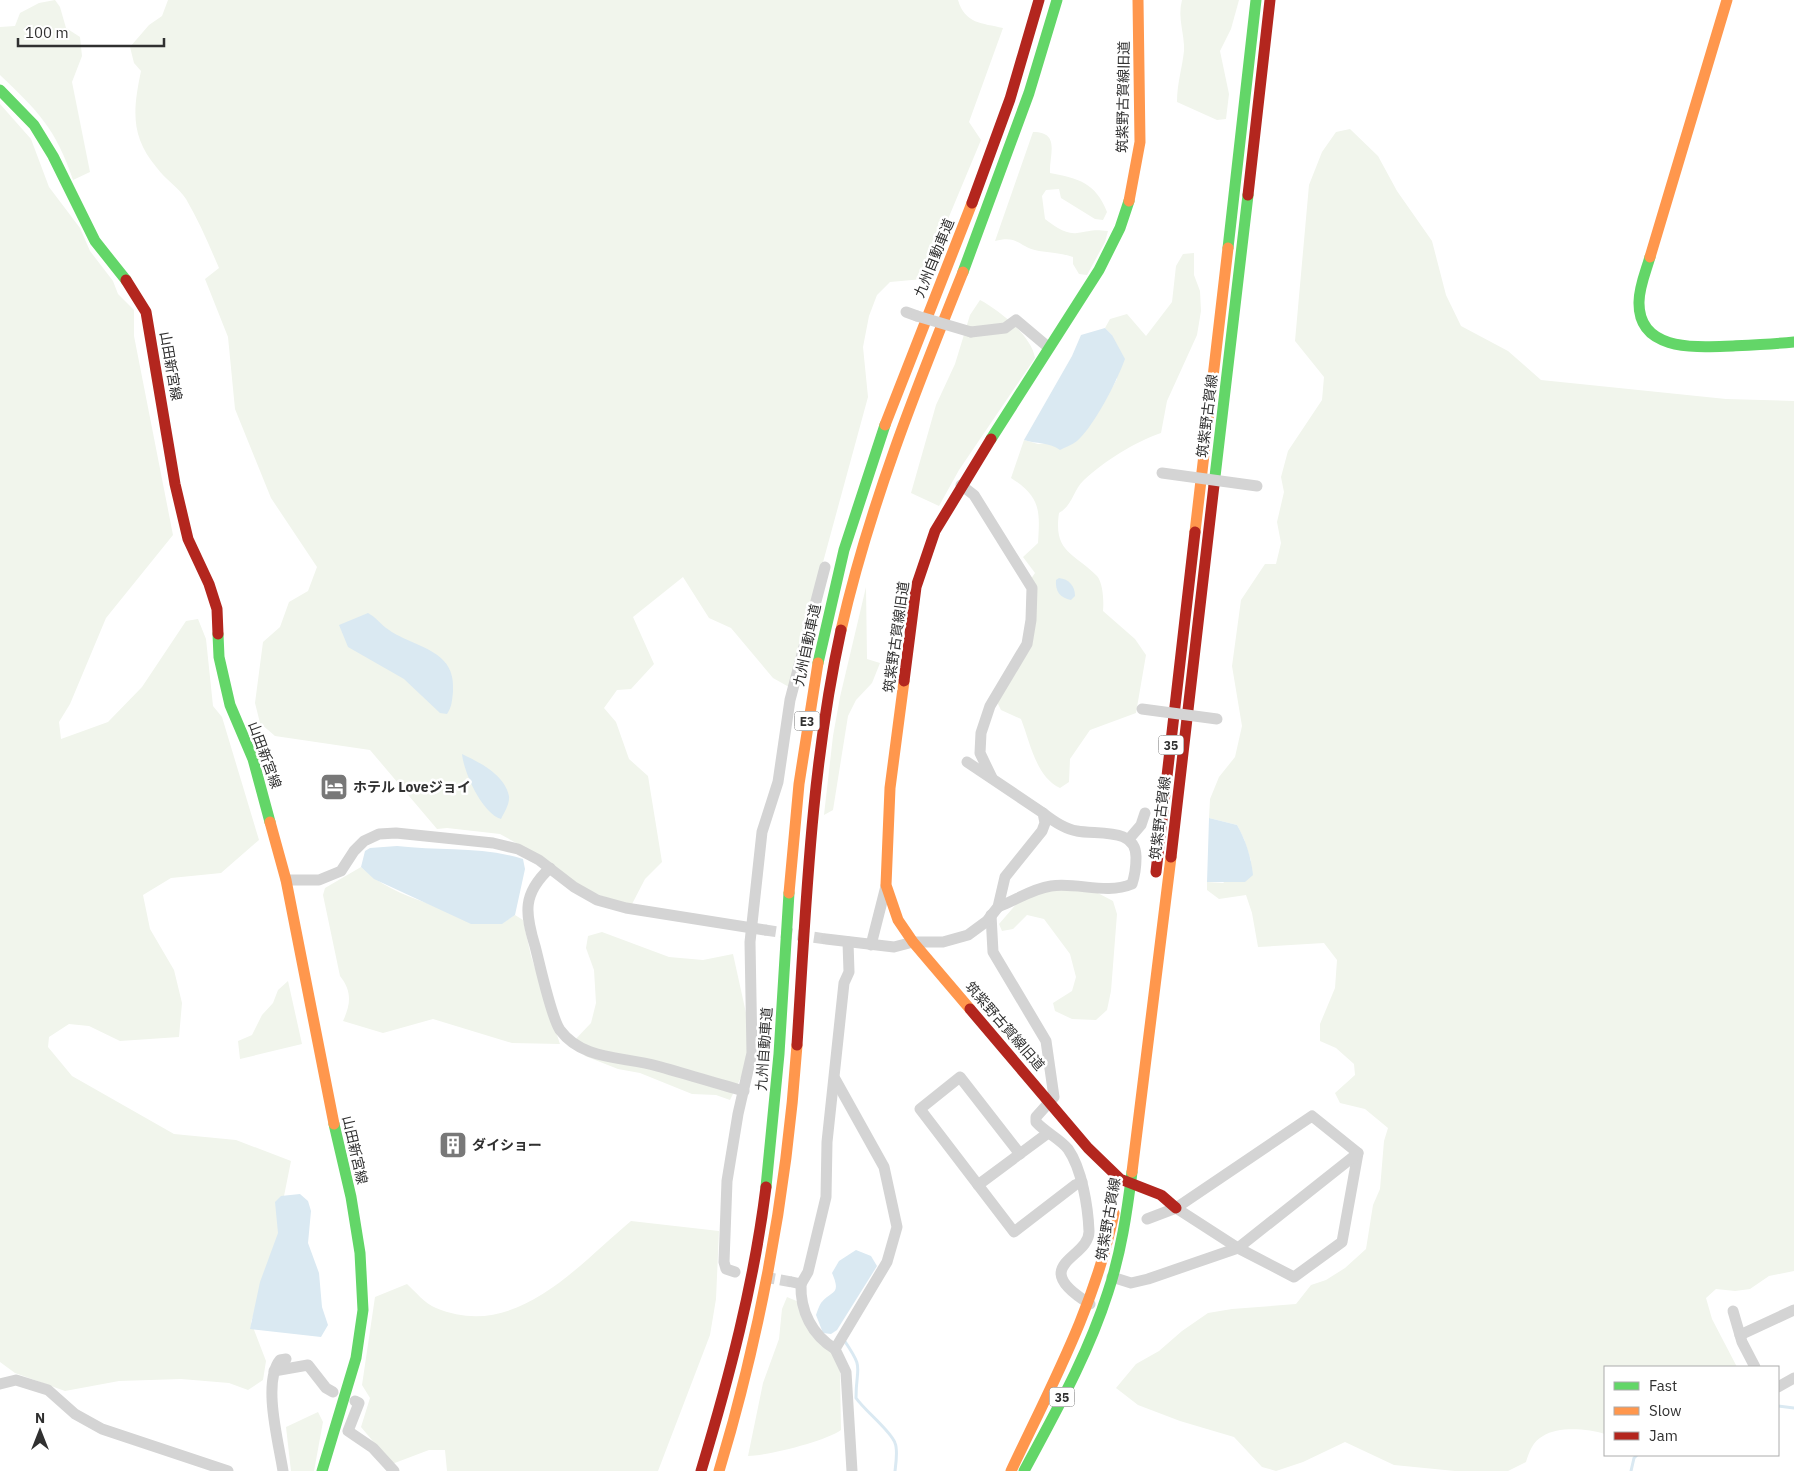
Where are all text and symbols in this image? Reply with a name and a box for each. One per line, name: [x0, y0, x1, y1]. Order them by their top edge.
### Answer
scale bar: [18, 15, 164, 47]
text: 100 m: [25, 23, 69, 42]
street label: 筑紫野古賀線旧道: [1113, 41, 1133, 153]
street label: 九州自動車道: [910, 216, 958, 300]
street label: 山田新宮線: [156, 330, 186, 402]
street label: 筑紫野古賀線: [1193, 373, 1221, 459]
street label: 筑紫野古賀線旧道: [879, 580, 913, 694]
street label: 九州自動車道: [789, 602, 825, 688]
road number: E3: [794, 711, 820, 730]
street label: 山田新宮線: [245, 719, 285, 791]
road number: 35: [1158, 736, 1184, 754]
hotel icon: ホテル Loveジョイ: [319, 772, 349, 802]
street label: 筑紫野古賀線: [1146, 775, 1174, 861]
place label: ホテル Loveジョイ: [353, 778, 471, 796]
street label: 筑紫野古賀線旧道: [961, 978, 1049, 1074]
street label: 九州自動車道: [752, 1006, 776, 1092]
street label: 山田新宮線: [338, 1114, 372, 1186]
building icon: ダイショー: [438, 1130, 468, 1160]
place label: ダイショー: [472, 1136, 542, 1154]
street label: 筑紫野古賀線: [1092, 1176, 1124, 1262]
legend: [1604, 1366, 1779, 1456]
text: Fast: [1649, 1376, 1677, 1395]
road number: 35: [1050, 1388, 1074, 1406]
text: Slow: [1649, 1401, 1682, 1420]
north arrow: [15, 1406, 65, 1456]
text: N: [35, 1409, 45, 1427]
text: Jam: [1649, 1426, 1678, 1445]

